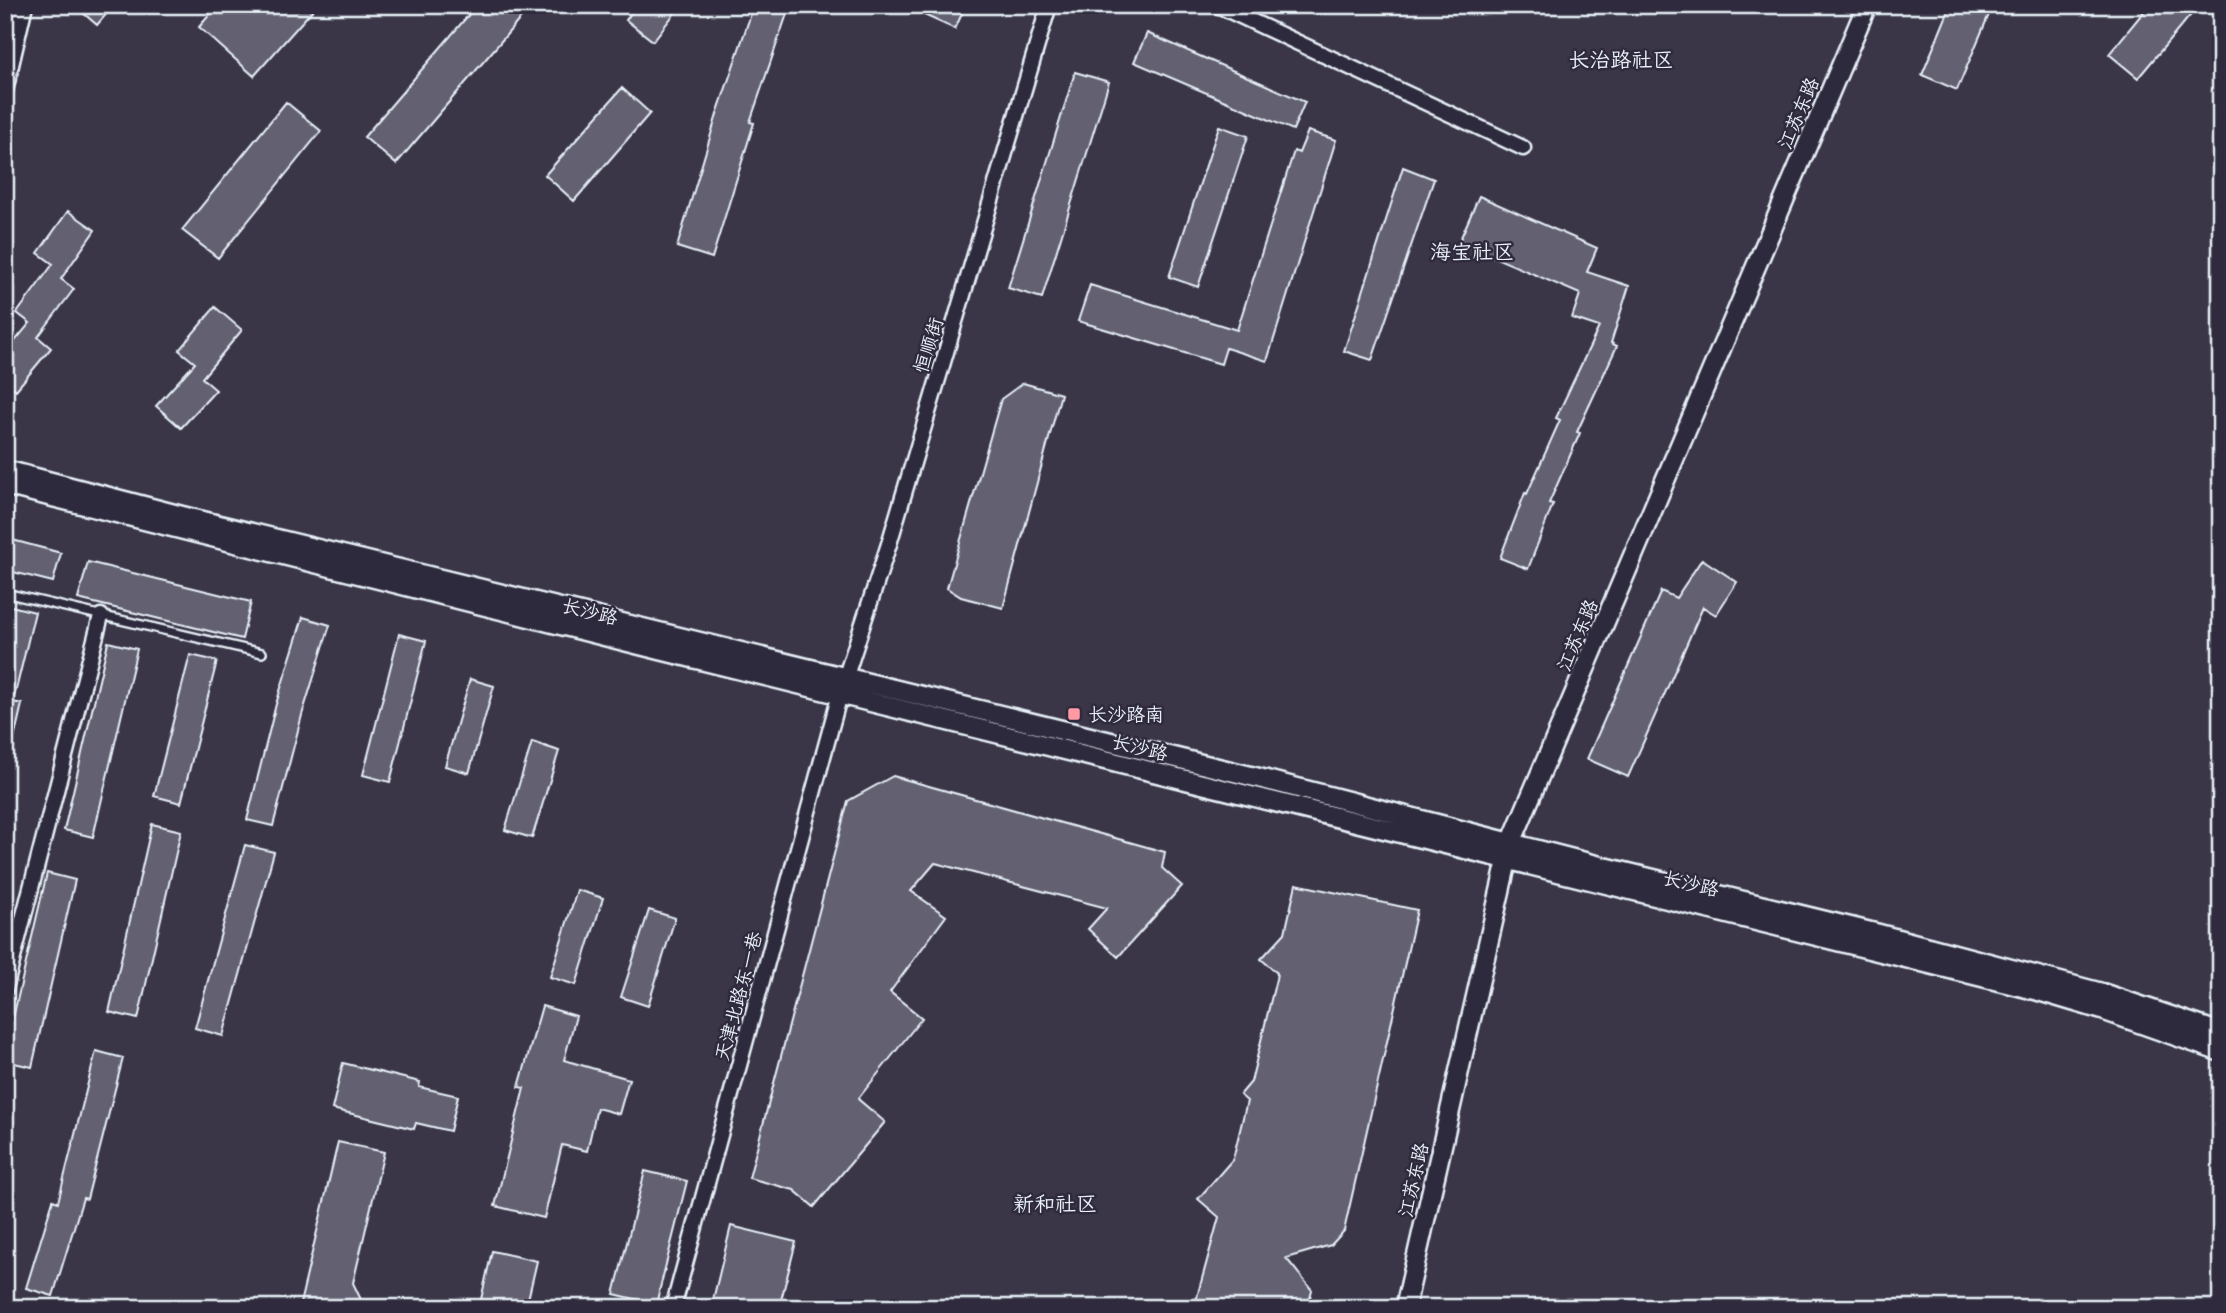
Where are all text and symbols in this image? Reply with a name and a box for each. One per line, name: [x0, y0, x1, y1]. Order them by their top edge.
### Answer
district label: 长治路社区: [1569, 49, 1674, 76]
street label: 江苏东路: [1775, 74, 1827, 154]
district label: 海宝社区: [1430, 241, 1514, 268]
street label: 恒顺街: [911, 315, 951, 377]
street label: 长沙路: [559, 595, 620, 632]
street label: 江苏东路: [1554, 596, 1606, 676]
place label: 长沙路南: [1088, 705, 1164, 729]
marker: 长沙路南: [1066, 706, 1082, 722]
street label: 长沙路: [1109, 731, 1170, 768]
street label: 长沙路: [1660, 868, 1721, 904]
street label: 天津北路东一巷: [712, 929, 770, 1064]
street label: 江苏东路: [1396, 1141, 1436, 1220]
district label: 新和社区: [1013, 1194, 1097, 1220]

